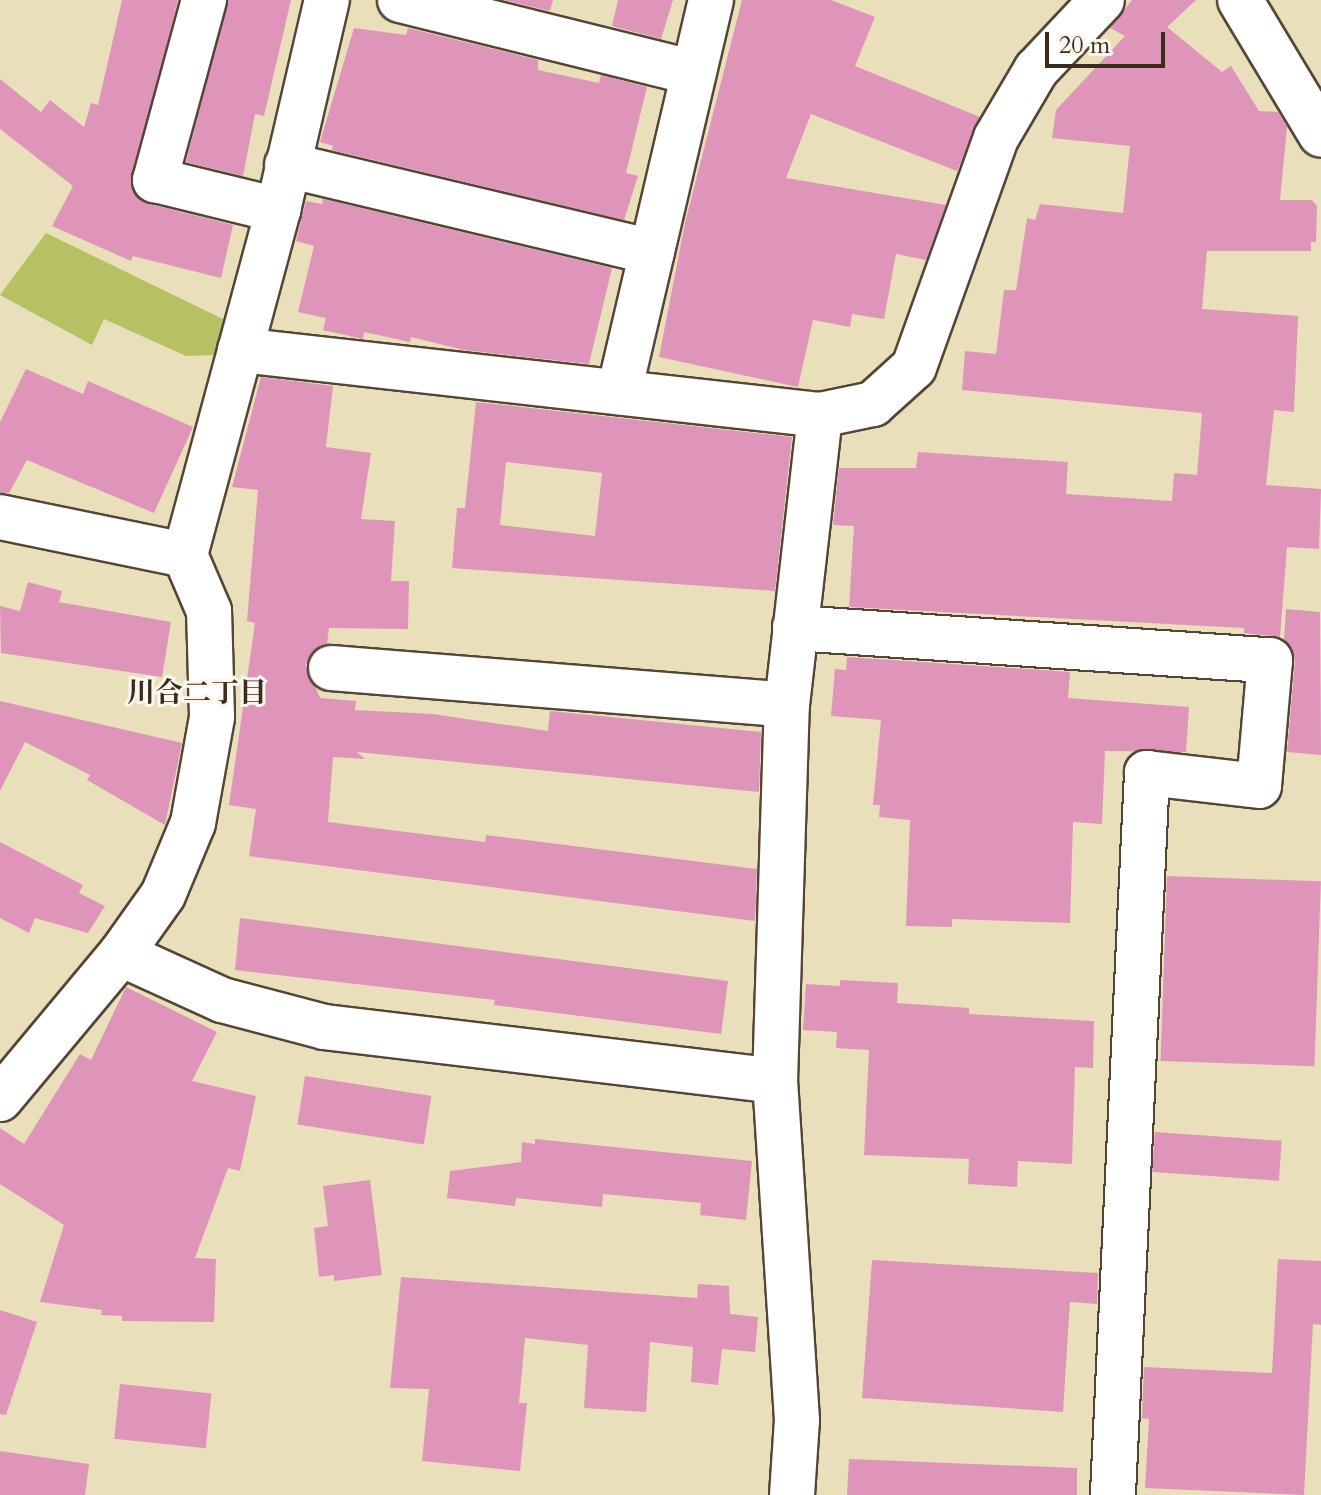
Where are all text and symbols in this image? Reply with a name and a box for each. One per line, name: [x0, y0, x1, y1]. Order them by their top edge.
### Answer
scale bar: [1049, 16, 1169, 66]
text: 20 m: [1059, 29, 1110, 62]
district label: 川合二丁目: [127, 676, 267, 710]

